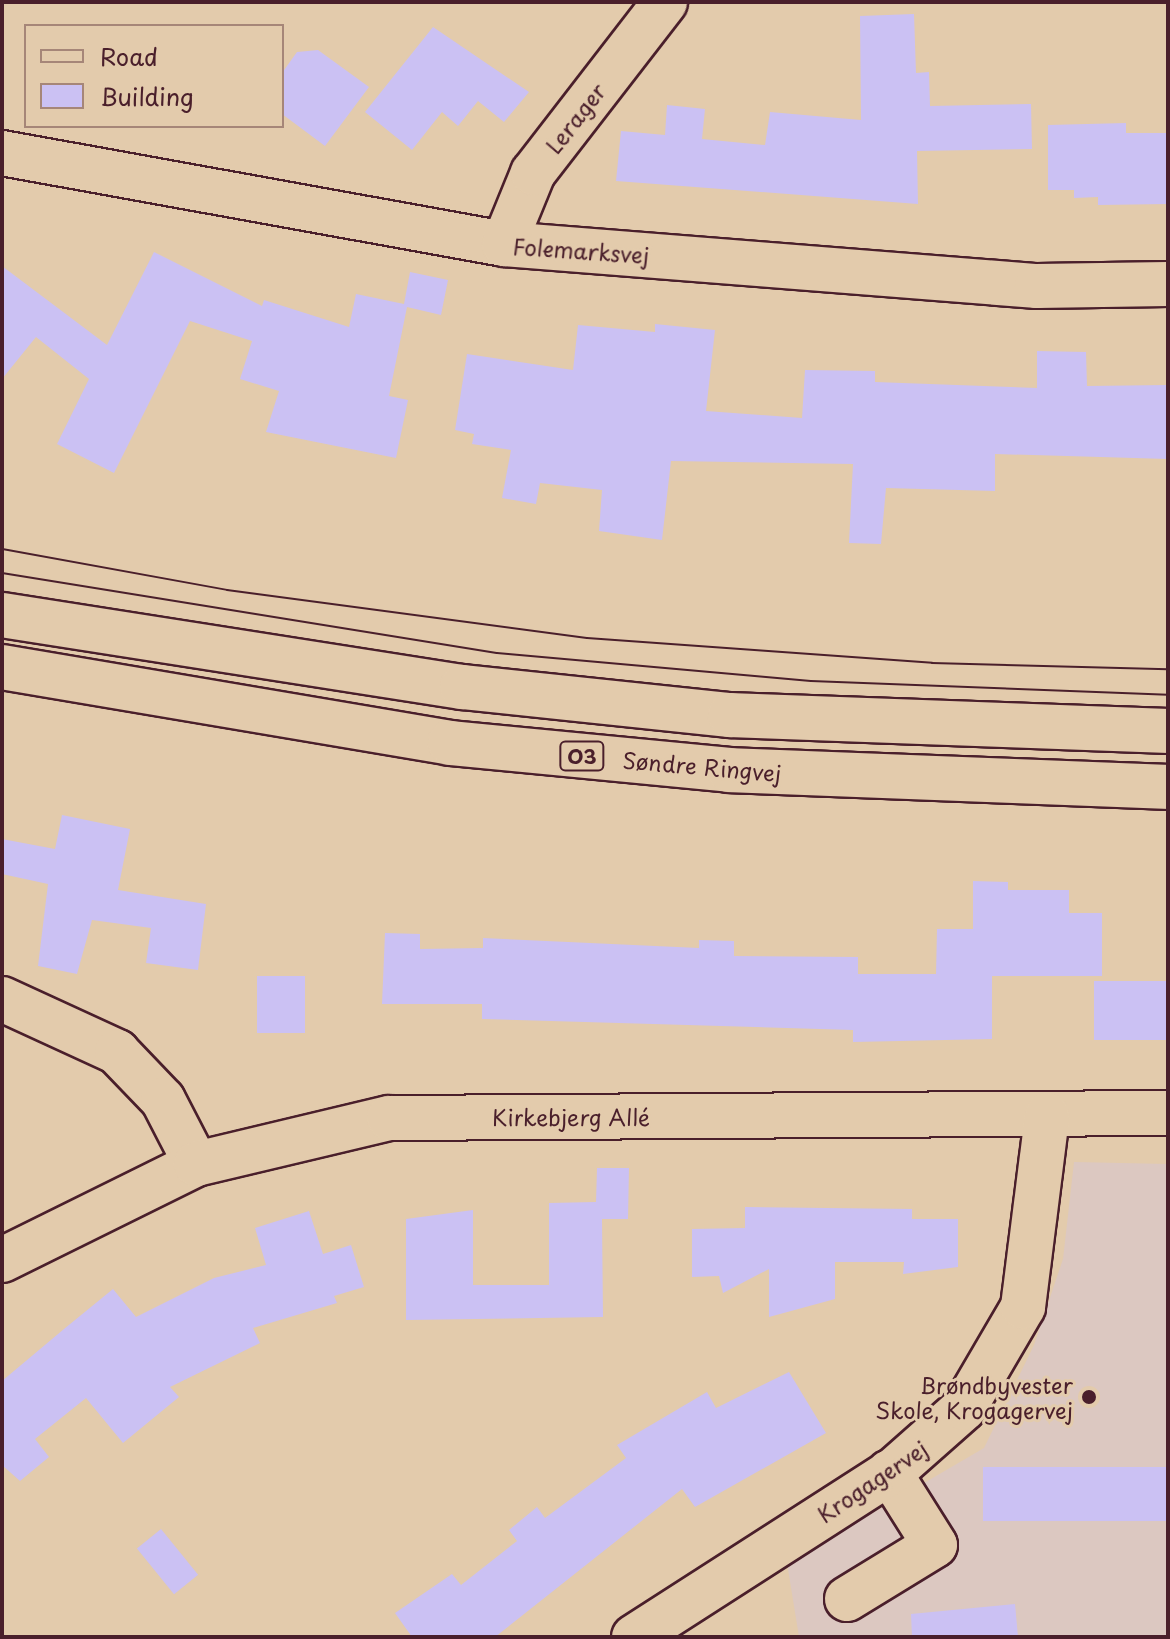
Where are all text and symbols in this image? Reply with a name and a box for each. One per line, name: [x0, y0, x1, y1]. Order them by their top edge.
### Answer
legend: [24, 24, 284, 128]
text: Road: [100, 38, 158, 74]
text: Building: [100, 78, 194, 114]
street label: Lerager: [539, 78, 611, 158]
street label: Folemarksvej: [512, 232, 650, 268]
road number: O3: [558, 740, 606, 772]
street label: Søndre Ringvej: [623, 746, 781, 786]
street label: Kirkebjerg Allé: [492, 1104, 650, 1130]
place label: Brøndbyvester Skole, Krogagervej: [874, 1371, 1073, 1422]
marker: Brøndbyvester Skole, Krogagervej: [1080, 1388, 1098, 1406]
street label: Krogagervej: [812, 1435, 932, 1527]

